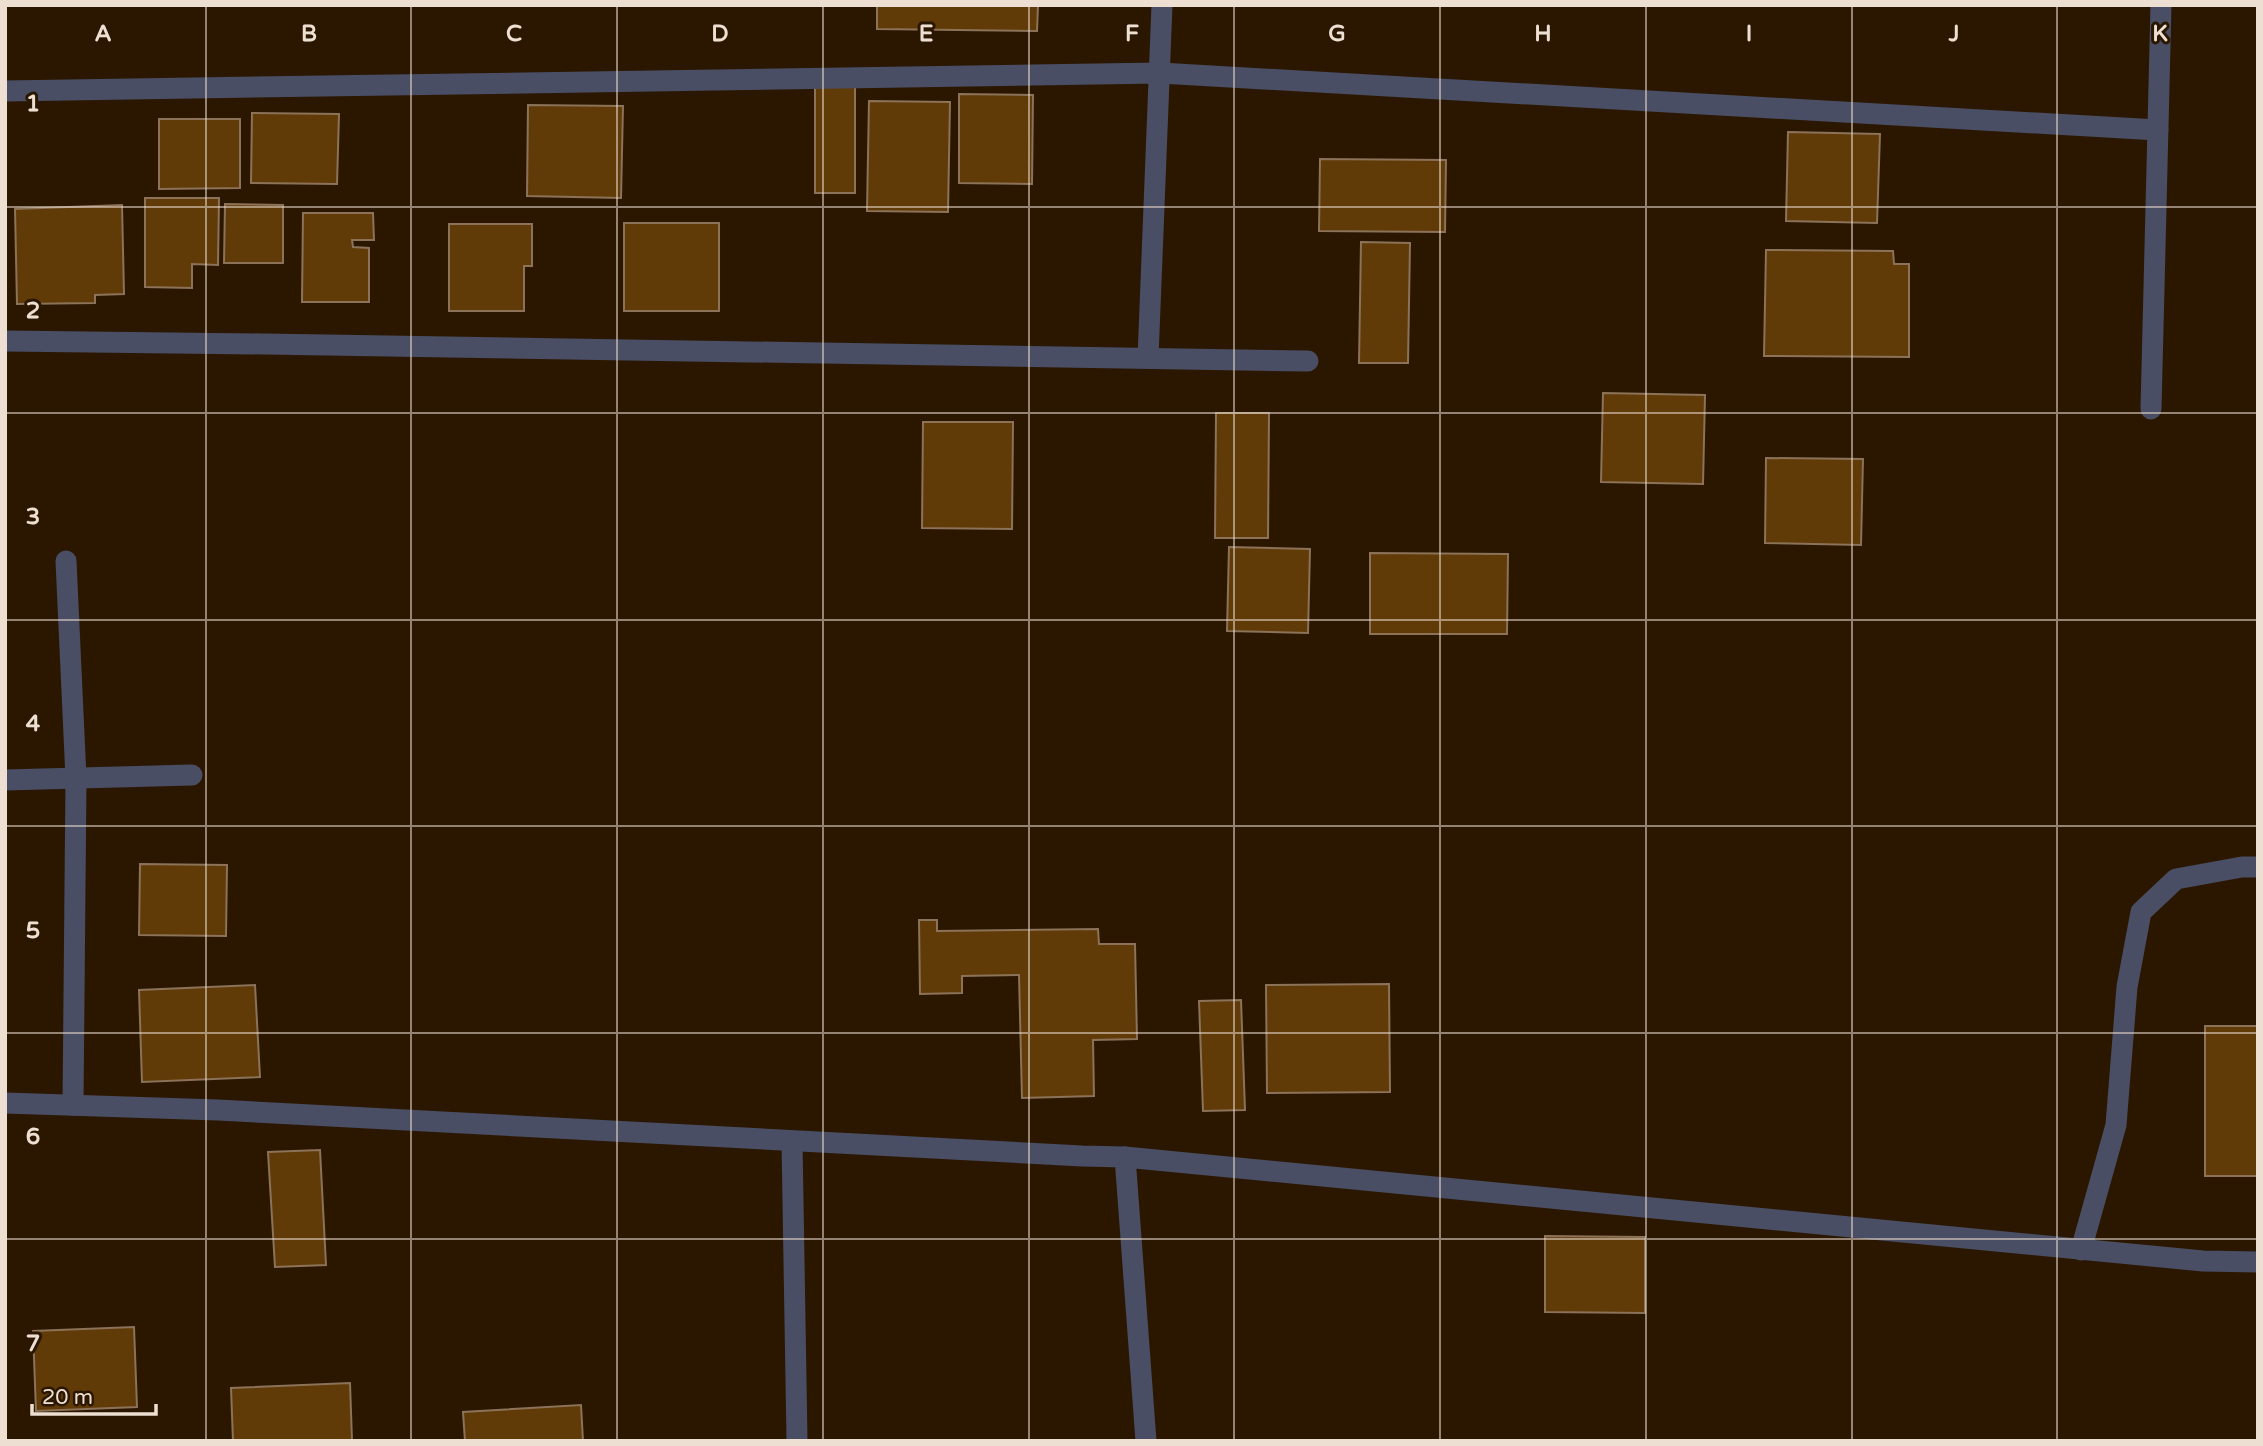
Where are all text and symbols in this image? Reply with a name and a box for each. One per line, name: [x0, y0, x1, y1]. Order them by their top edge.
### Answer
text: A: [94, 20, 112, 48]
text: B: [301, 20, 317, 48]
text: C: [506, 20, 522, 48]
text: D: [711, 20, 729, 48]
text: E: [919, 20, 933, 48]
text: F: [1125, 20, 1139, 48]
text: G: [1328, 20, 1346, 48]
text: H: [1534, 20, 1552, 48]
text: I: [1746, 20, 1752, 48]
text: J: [1948, 20, 1959, 48]
text: K: [2152, 20, 2168, 48]
text: 1: [26, 90, 40, 118]
text: 2: [26, 297, 40, 325]
text: 3: [26, 503, 40, 531]
text: 4: [26, 710, 41, 738]
text: 5: [26, 917, 40, 945]
text: 6: [26, 1123, 40, 1151]
text: 7: [26, 1330, 40, 1358]
scale bar: [32, 1372, 156, 1416]
text: 20 m: [42, 1385, 93, 1410]

